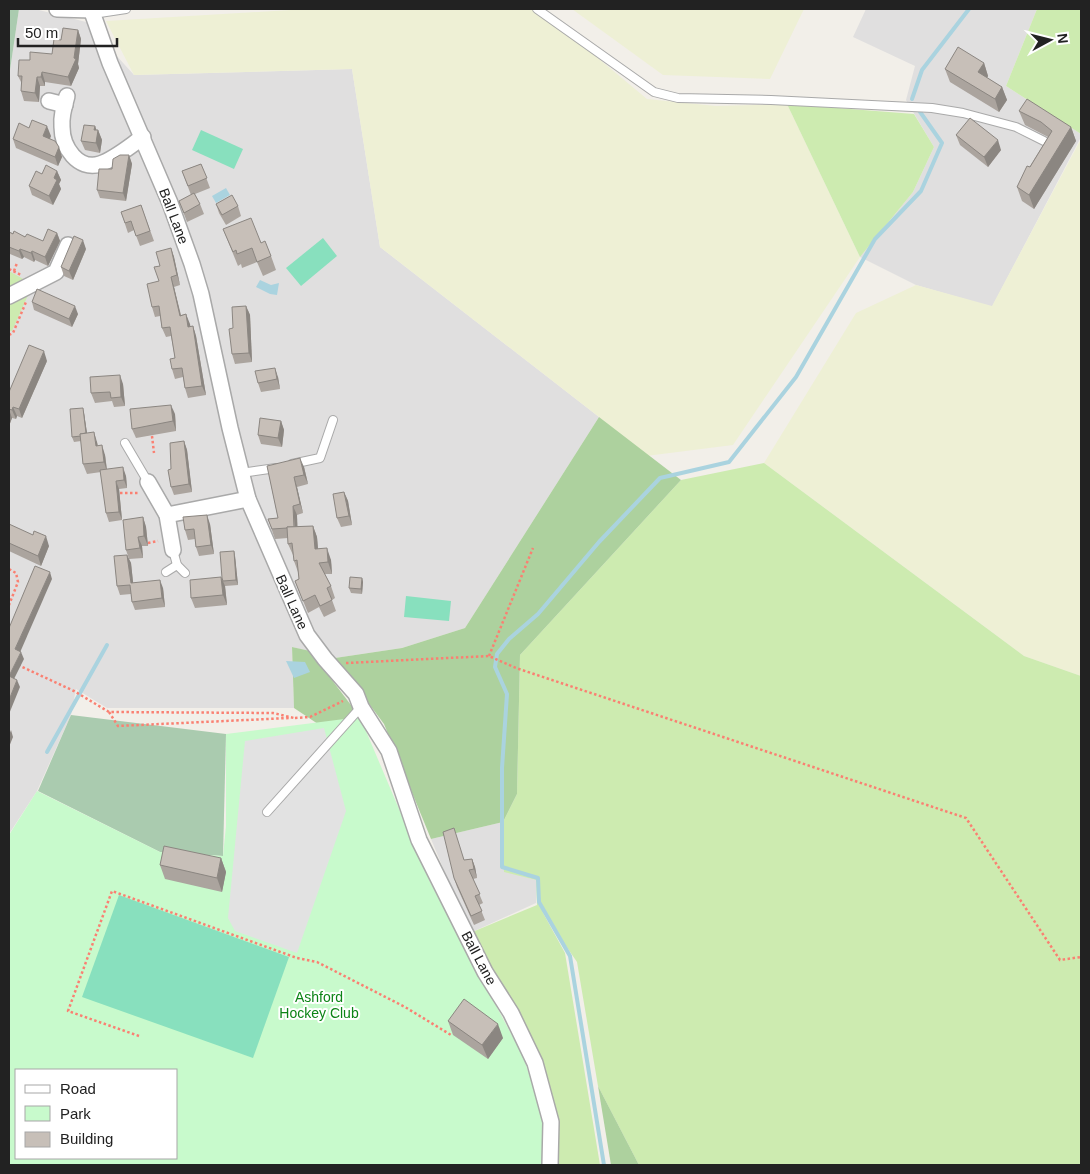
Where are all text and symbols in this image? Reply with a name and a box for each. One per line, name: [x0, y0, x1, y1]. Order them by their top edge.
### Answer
scale bar: [18, 15, 116, 47]
north arrow: [1025, 15, 1075, 65]
text: 50 m: [25, 24, 58, 41]
text: N: [1054, 32, 1071, 44]
street label: Ball Lane: [156, 186, 192, 246]
street label: Ball Lane: [273, 572, 311, 632]
street label: Ball Lane: [458, 928, 500, 988]
park label: Ashford Hockey Club: [279, 989, 359, 1021]
legend: [15, 1069, 178, 1159]
text: Road: [60, 1080, 96, 1097]
text: Park: [60, 1105, 91, 1122]
text: Building: [60, 1130, 113, 1147]

